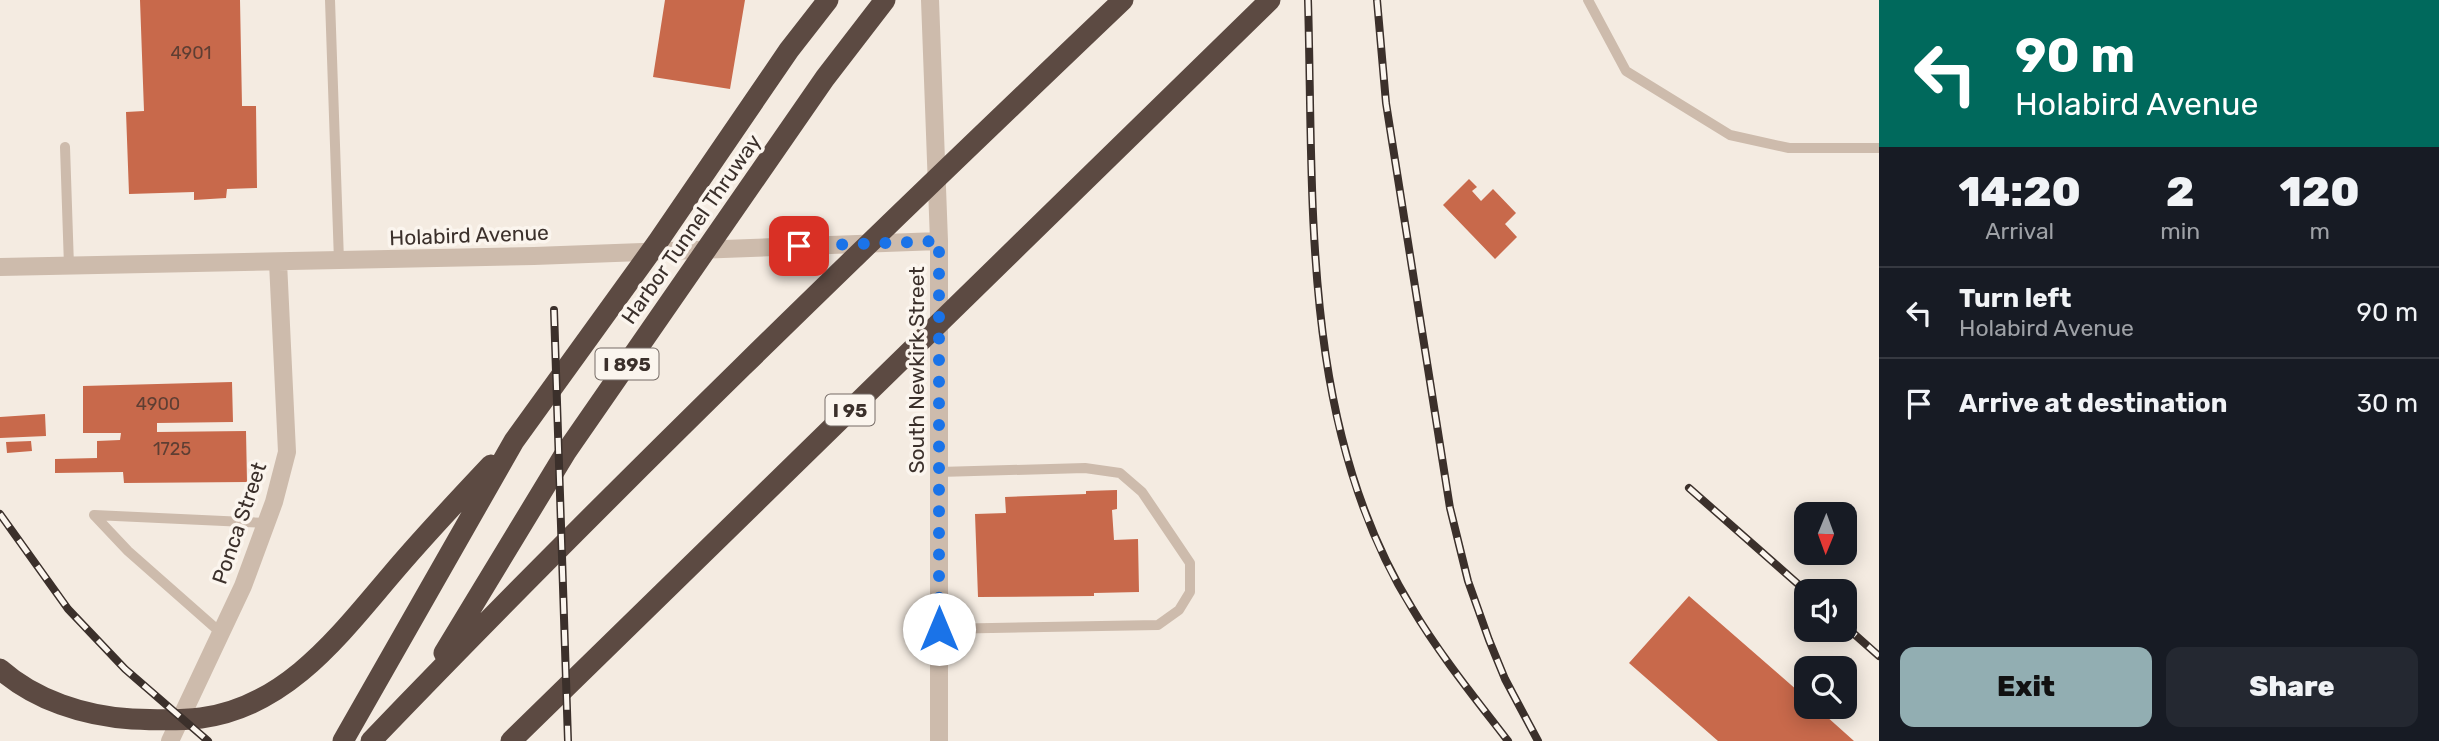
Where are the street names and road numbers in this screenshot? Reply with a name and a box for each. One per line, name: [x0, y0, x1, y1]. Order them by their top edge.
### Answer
street label: Harbor Tunnel Thruway: [616, 129, 766, 329]
street label: Holabird Avenue: [389, 220, 549, 250]
street label: South Newkirk Street: [904, 266, 929, 474]
road number: I 895: [596, 348, 658, 380]
road number: I 95: [826, 394, 874, 426]
street label: Ponca Street: [206, 459, 272, 587]

